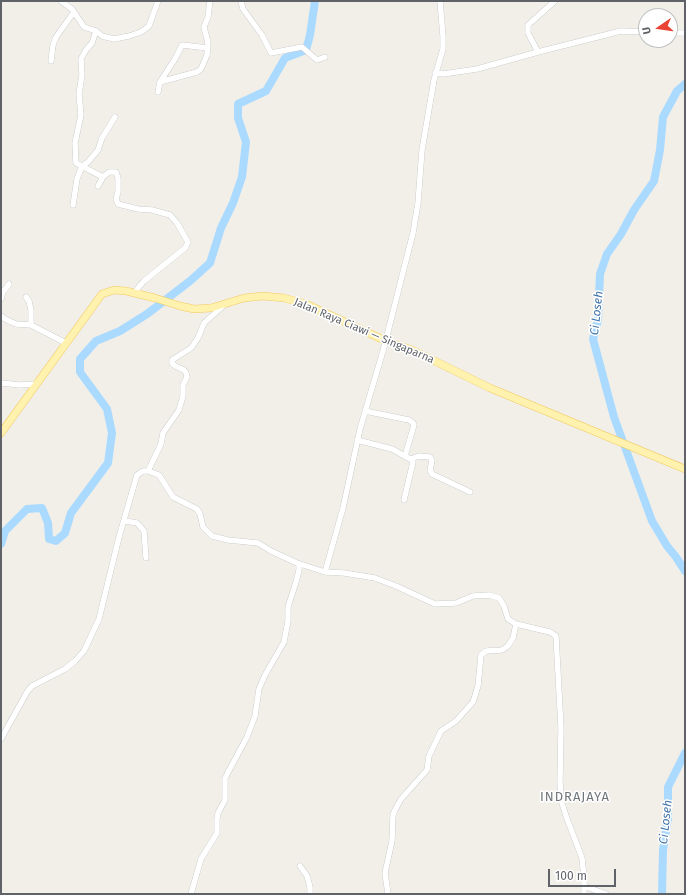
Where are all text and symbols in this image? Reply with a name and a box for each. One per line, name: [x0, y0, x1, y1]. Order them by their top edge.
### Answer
north arrow: [638, 8, 678, 48]
text: U: [640, 26, 654, 36]
water label: Ci Loseh: [588, 290, 606, 336]
street label: Jalan Raya Ciawi — Singaparna: [292, 295, 436, 367]
district label: INDRAJAYA: [540, 789, 610, 805]
water label: Ci Loseh: [657, 799, 675, 845]
scale bar: [550, 861, 618, 887]
text: 100 m: [555, 869, 587, 883]

